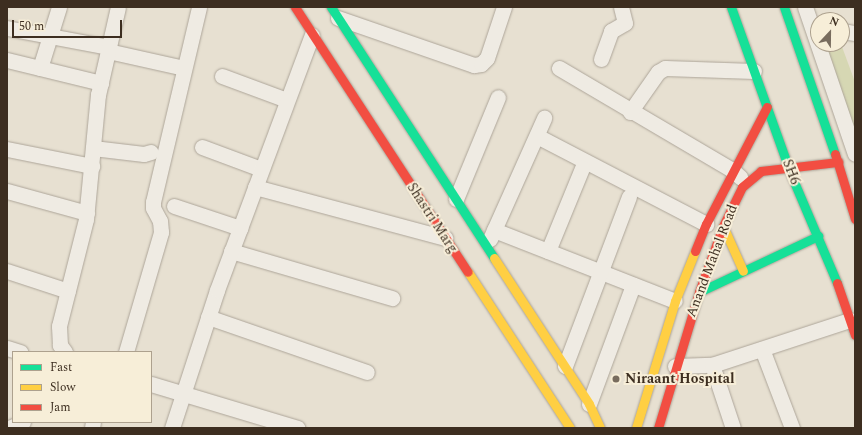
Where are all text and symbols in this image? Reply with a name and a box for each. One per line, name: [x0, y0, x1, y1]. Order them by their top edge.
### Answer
scale bar: [14, 12, 124, 38]
north arrow: [810, 12, 850, 52]
text: N: [827, 12, 842, 31]
text: 50 m: [19, 17, 44, 36]
street label: SH6: [779, 157, 803, 187]
street label: Shastri Marg: [403, 180, 461, 256]
street label: Anand Mahal Road: [683, 202, 741, 320]
legend: [12, 351, 152, 423]
text: Fast: [50, 358, 72, 377]
place label: Niraant Hospital: [625, 371, 735, 387]
marker: Niraant Hospital: [610, 373, 622, 385]
text: Slow: [50, 378, 75, 397]
text: Jam: [50, 398, 71, 417]

